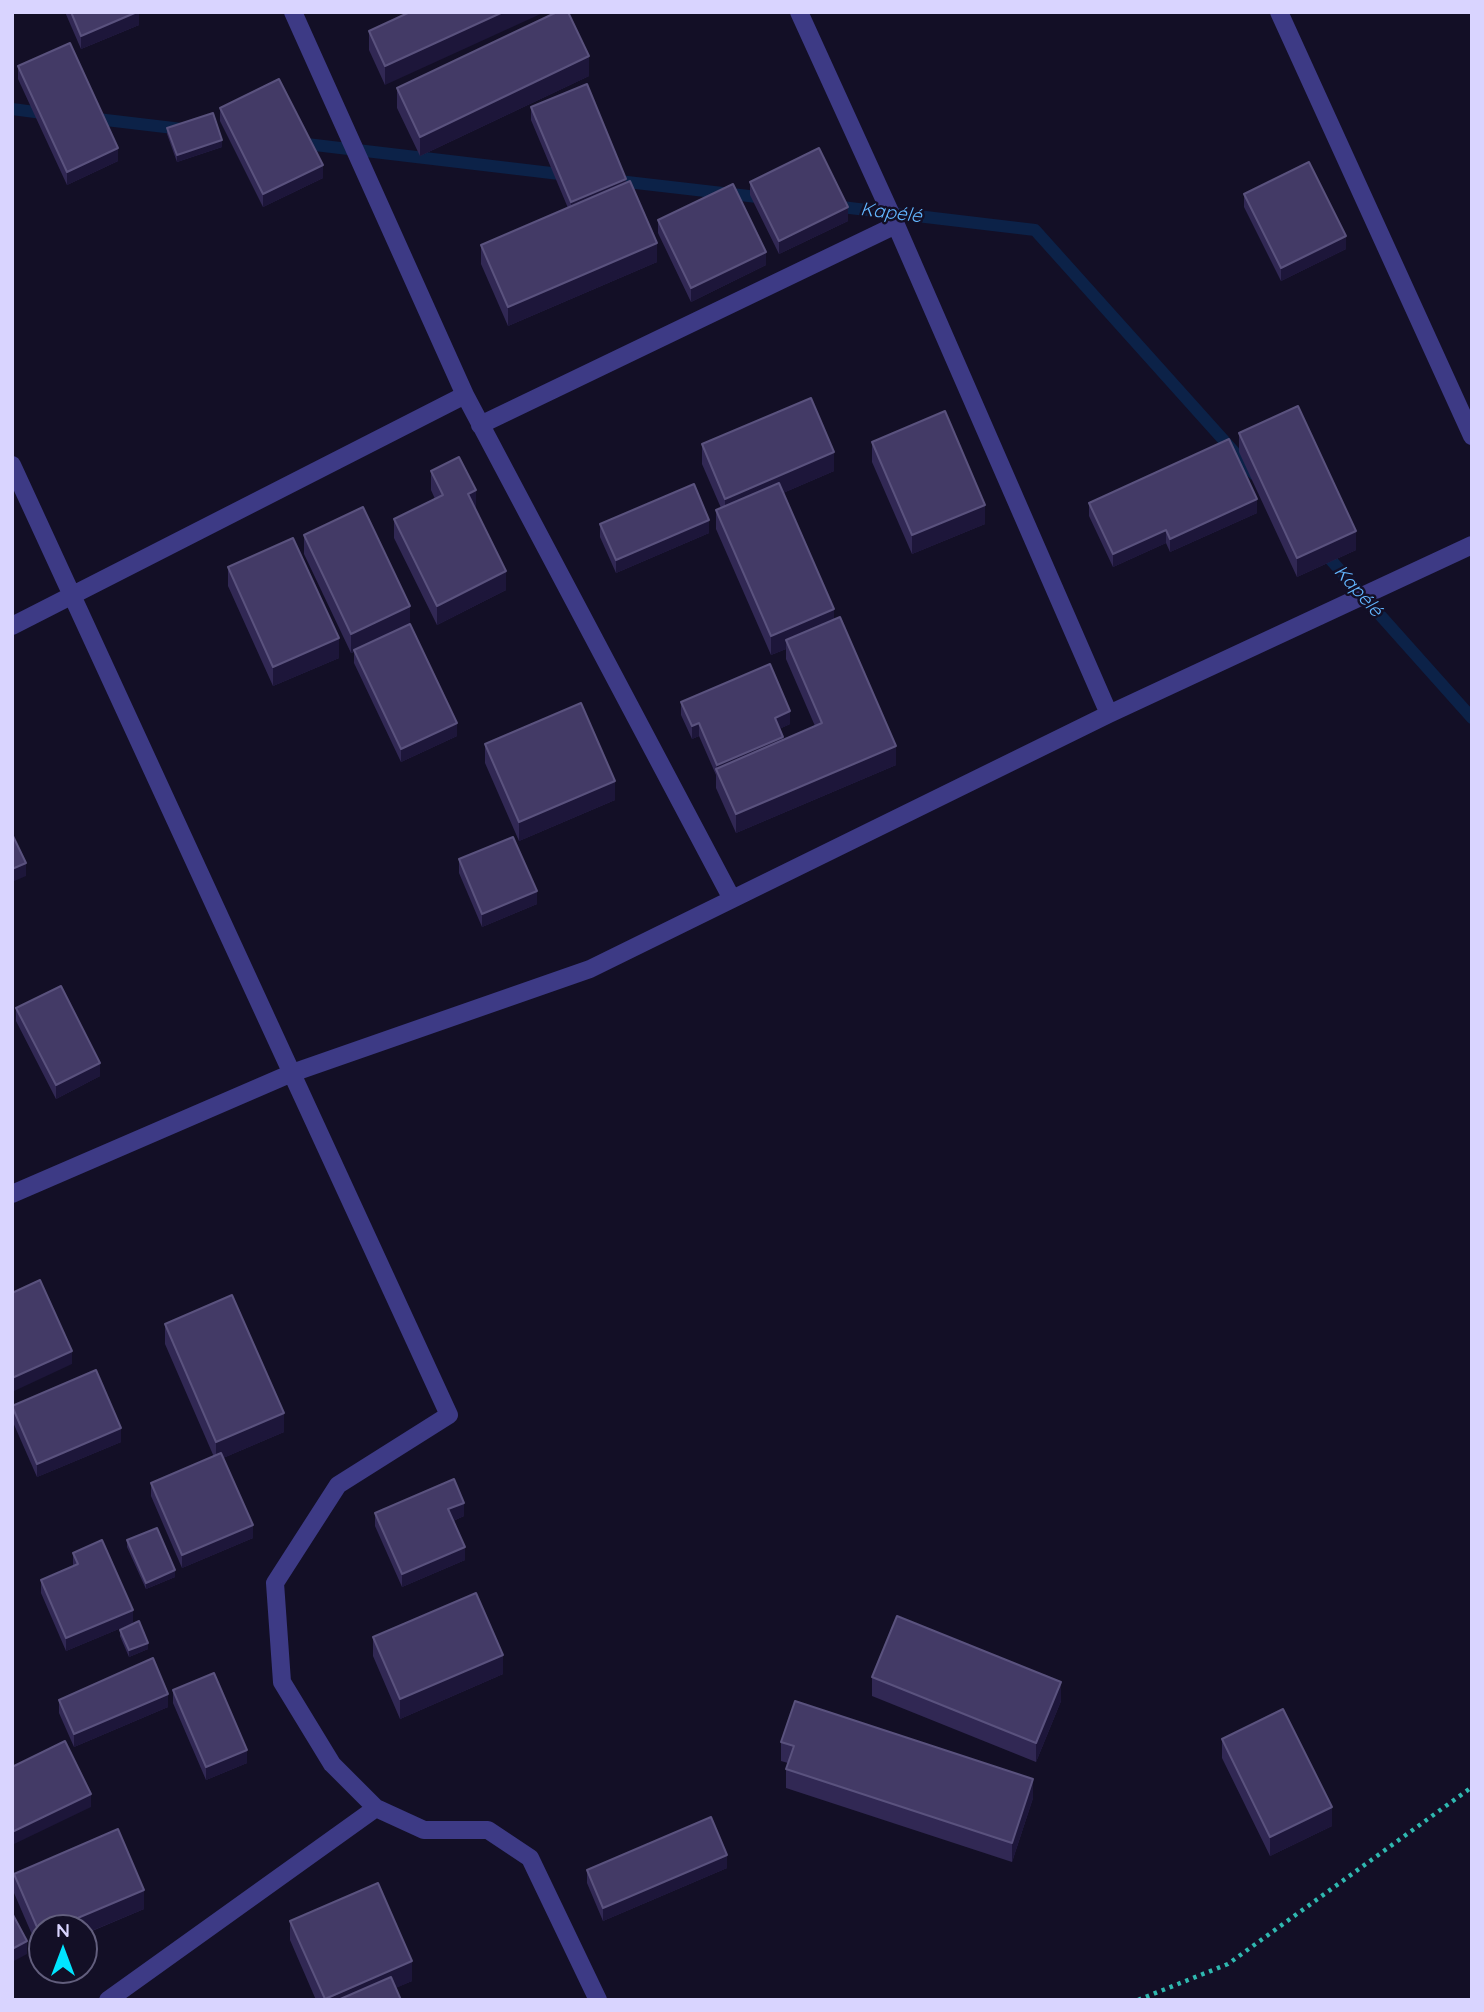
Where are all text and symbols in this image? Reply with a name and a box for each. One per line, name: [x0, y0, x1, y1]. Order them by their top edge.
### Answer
water label: Kapélé: [859, 198, 923, 228]
water label: Kapélé: [1329, 561, 1387, 621]
north arrow: [28, 1914, 98, 1984]
text: N: [56, 1918, 70, 1942]

